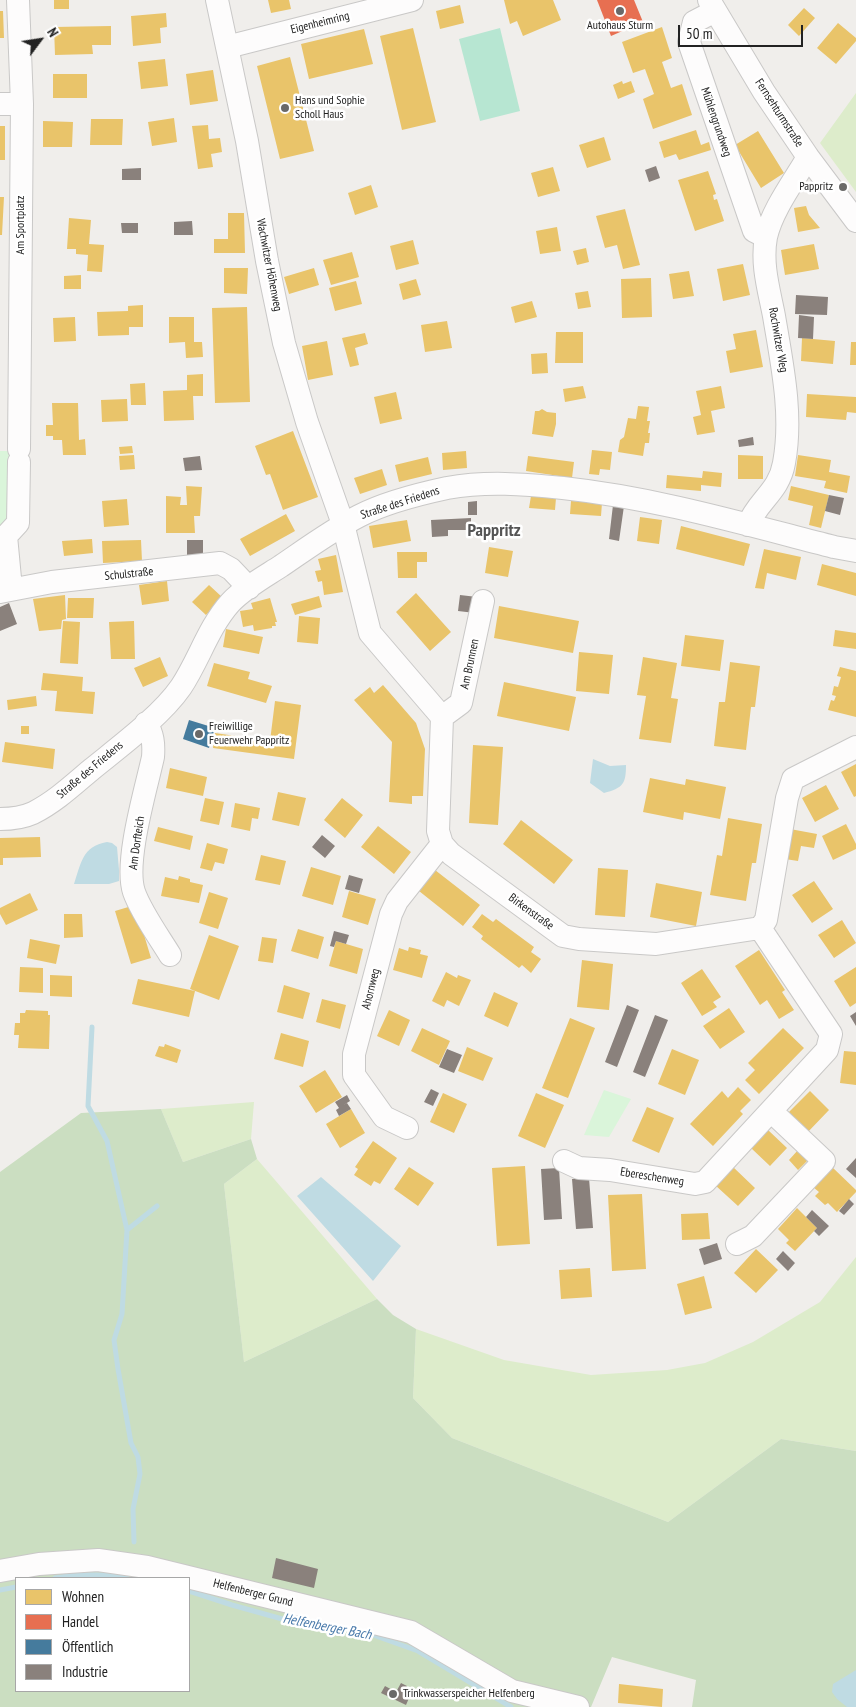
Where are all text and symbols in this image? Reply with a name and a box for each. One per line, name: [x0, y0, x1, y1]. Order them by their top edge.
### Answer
marker: Autohaus Sturm: [614, 5, 626, 17]
street label: Eigenheimring: [289, 9, 351, 37]
north arrow: [15, 15, 65, 65]
scale bar: [681, 15, 806, 47]
place label: Autohaus Sturm: [587, 19, 653, 33]
text: N: [43, 24, 63, 40]
text: 50 m: [686, 24, 712, 43]
street label: Fernsehturmstraße: [752, 76, 806, 150]
street label: Mühlengrundweg: [697, 85, 735, 159]
place label: Hans und Sophie Scholl Haus: [295, 94, 365, 122]
marker: Hans und Sophie Scholl Haus: [279, 102, 291, 114]
place label: Pappritz: [799, 180, 833, 194]
marker: Pappritz: [837, 181, 849, 193]
street label: Am Sportplatz: [14, 196, 28, 254]
street label: Wachwitzer Höhenweg: [253, 217, 285, 313]
street label: Rochwitzer Weg: [765, 306, 791, 374]
street label: Straße des Friedens: [359, 483, 441, 523]
district label: Pappritz: [467, 520, 521, 542]
street label: Schulstraße: [104, 564, 154, 584]
street label: Am Brunnen: [458, 638, 482, 690]
place label: Freiwillige Feuerwehr Pappritz: [209, 720, 289, 748]
marker: Freiwillige Feuerwehr Pappritz: [193, 728, 205, 740]
street label: Straße des Friedens: [54, 738, 126, 802]
street label: Am Dorfteich: [126, 815, 148, 871]
street label: Birkenstraße: [506, 891, 556, 933]
street label: Ahornweg: [359, 967, 383, 1011]
street label: Ebereschenweg: [619, 1165, 685, 1189]
street label: Helfenberger Grund: [212, 1576, 294, 1610]
legend: [15, 1577, 190, 1692]
text: Wohnen: [62, 1587, 104, 1606]
water label: Helfenberger Bach: [281, 1610, 373, 1644]
text: Handel: [62, 1612, 99, 1631]
text: Öffentlich: [62, 1637, 113, 1656]
text: Industrie: [62, 1662, 108, 1681]
place label: Trinkwasserspeicher Helfenberg: [403, 1687, 535, 1701]
marker: Trinkwasserspeicher Helfenberg: [387, 1688, 399, 1700]

